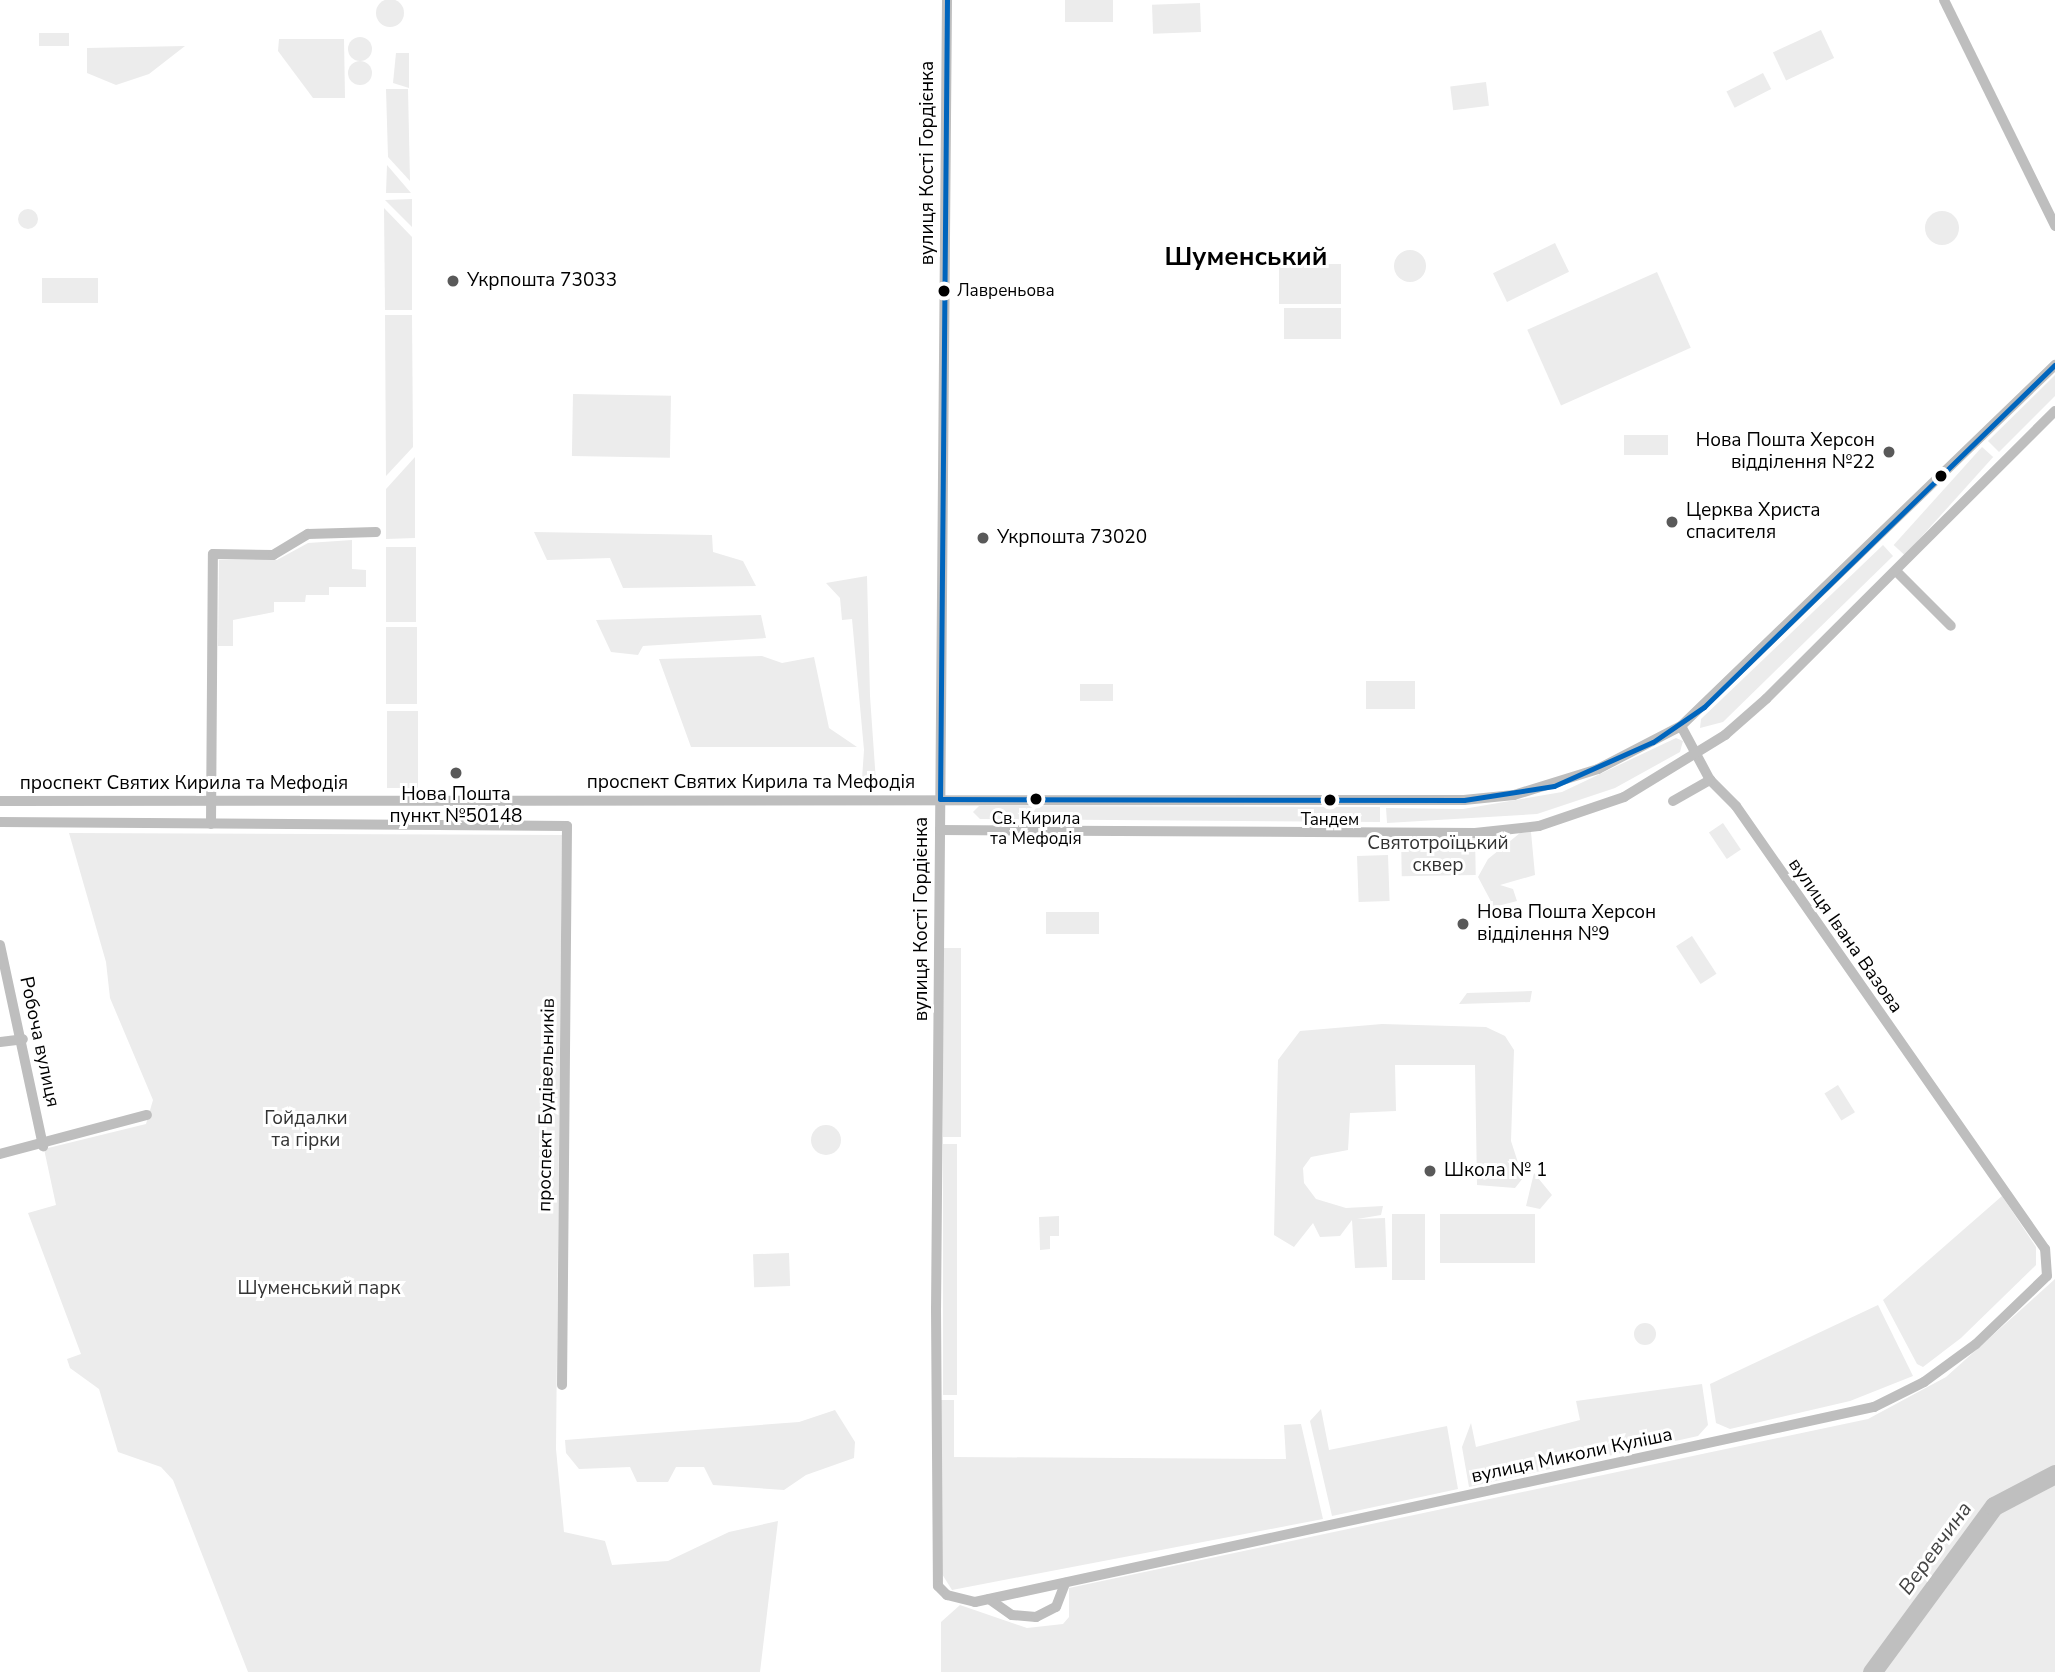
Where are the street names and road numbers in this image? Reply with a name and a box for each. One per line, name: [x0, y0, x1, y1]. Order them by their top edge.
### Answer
street label: вулиця Кості Гордієнка: [917, 61, 939, 265]
street label: проспект Святих Кирила та Мефодія: [587, 772, 915, 794]
street label: проспект Святих Кирила та Мефодія: [20, 773, 348, 795]
street label: вулиця Кості Гордієнка: [911, 817, 933, 1021]
street label: вулиця Івана Вазова: [1783, 854, 1907, 1018]
street label: Робоча вулиця: [14, 975, 64, 1109]
street label: проспект Будівельників: [534, 998, 560, 1212]
street label: вулиця Миколи Куліша: [1469, 1424, 1675, 1488]

